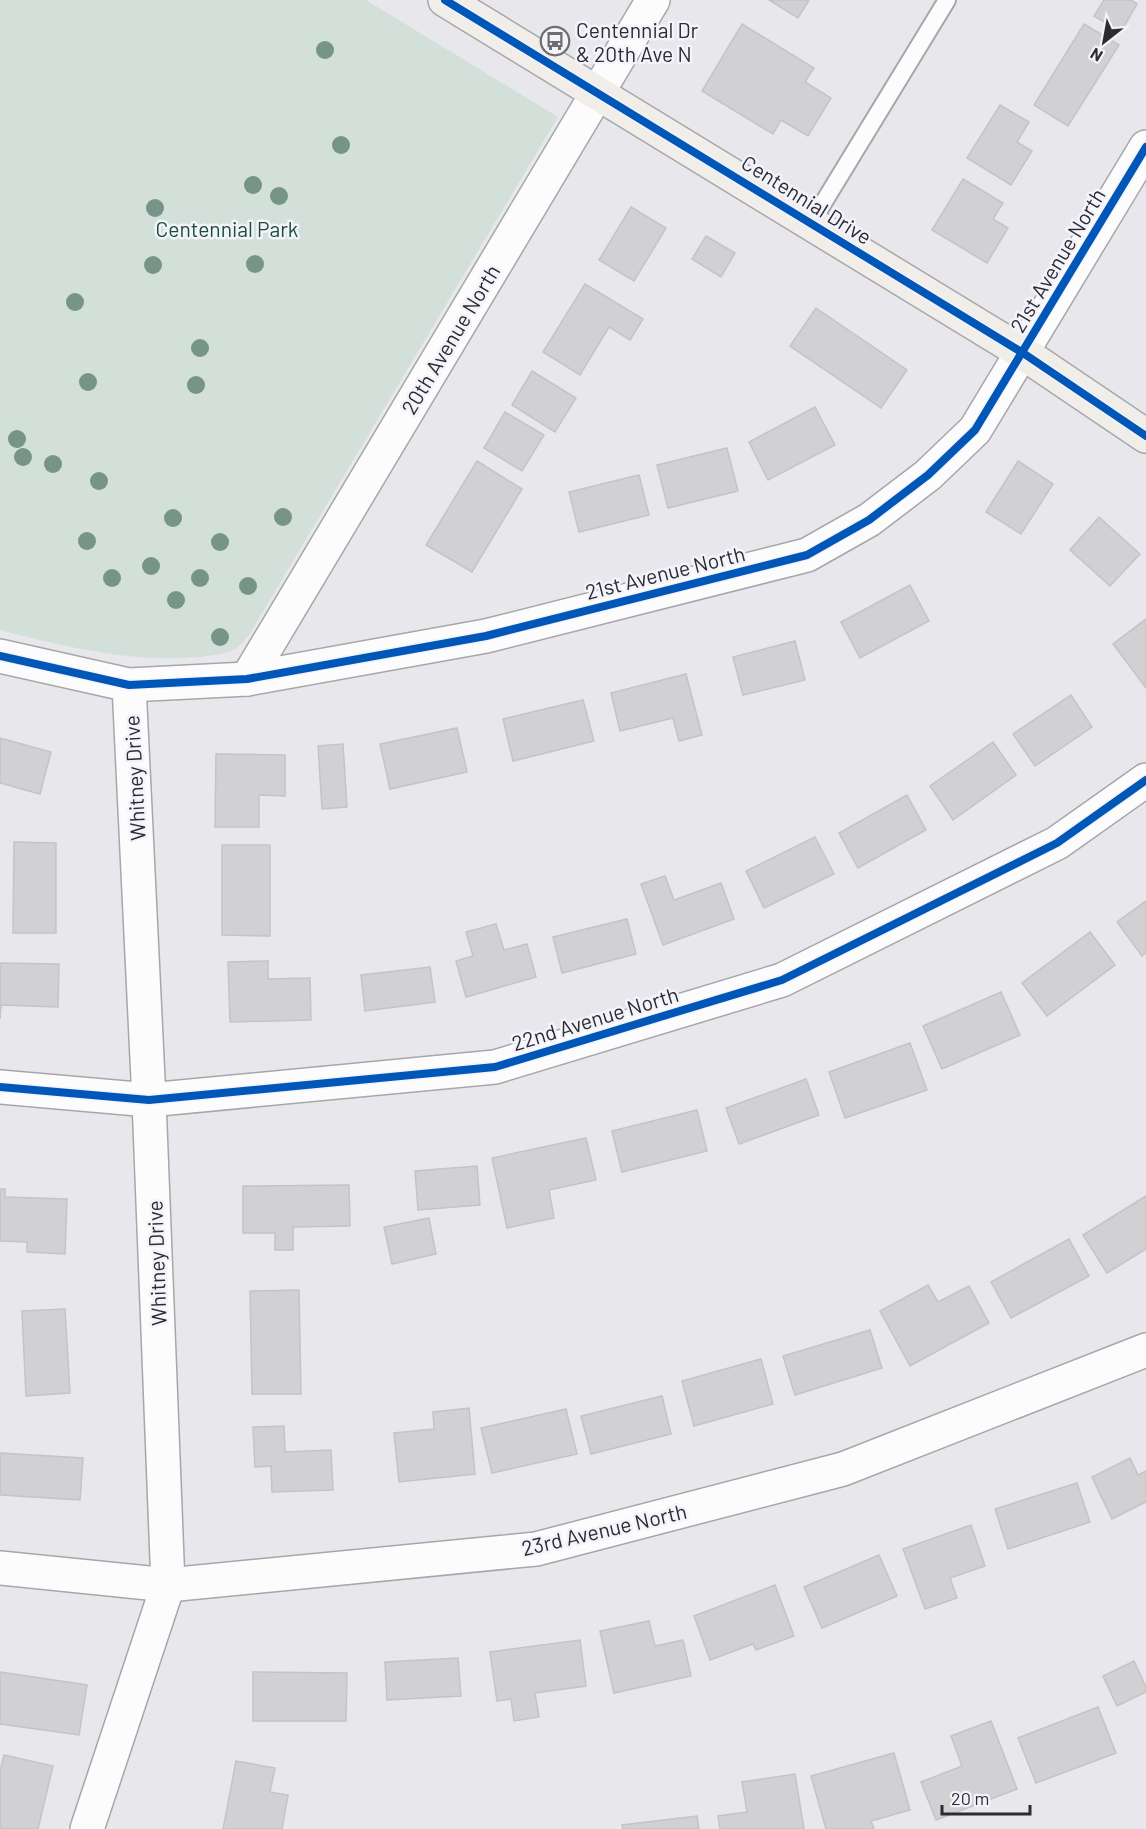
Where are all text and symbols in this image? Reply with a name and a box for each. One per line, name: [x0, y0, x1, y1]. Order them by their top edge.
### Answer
north arrow: [1074, 12, 1134, 72]
place label: Centennial Dr & 20th Ave N: [576, 17, 698, 66]
bus stop icon: Centennial Dr & 20th Ave N: [539, 25, 571, 57]
text: N: [1087, 44, 1105, 66]
street label: Centennial Drive: [737, 149, 877, 249]
street label: 21st Avenue North: [1004, 183, 1110, 337]
park label: Centennial Park: [156, 216, 298, 241]
street label: 20th Avenue North: [396, 260, 504, 418]
street label: 21st Avenue North: [583, 540, 747, 604]
street label: Whitney Drive: [118, 715, 150, 841]
street label: 22nd Avenue North: [509, 981, 681, 1055]
street label: Whitney Drive: [141, 1200, 171, 1326]
street label: 23rd Avenue North: [519, 1498, 689, 1560]
scale bar: [942, 1778, 1030, 1816]
text: 20 m: [951, 1787, 989, 1809]

